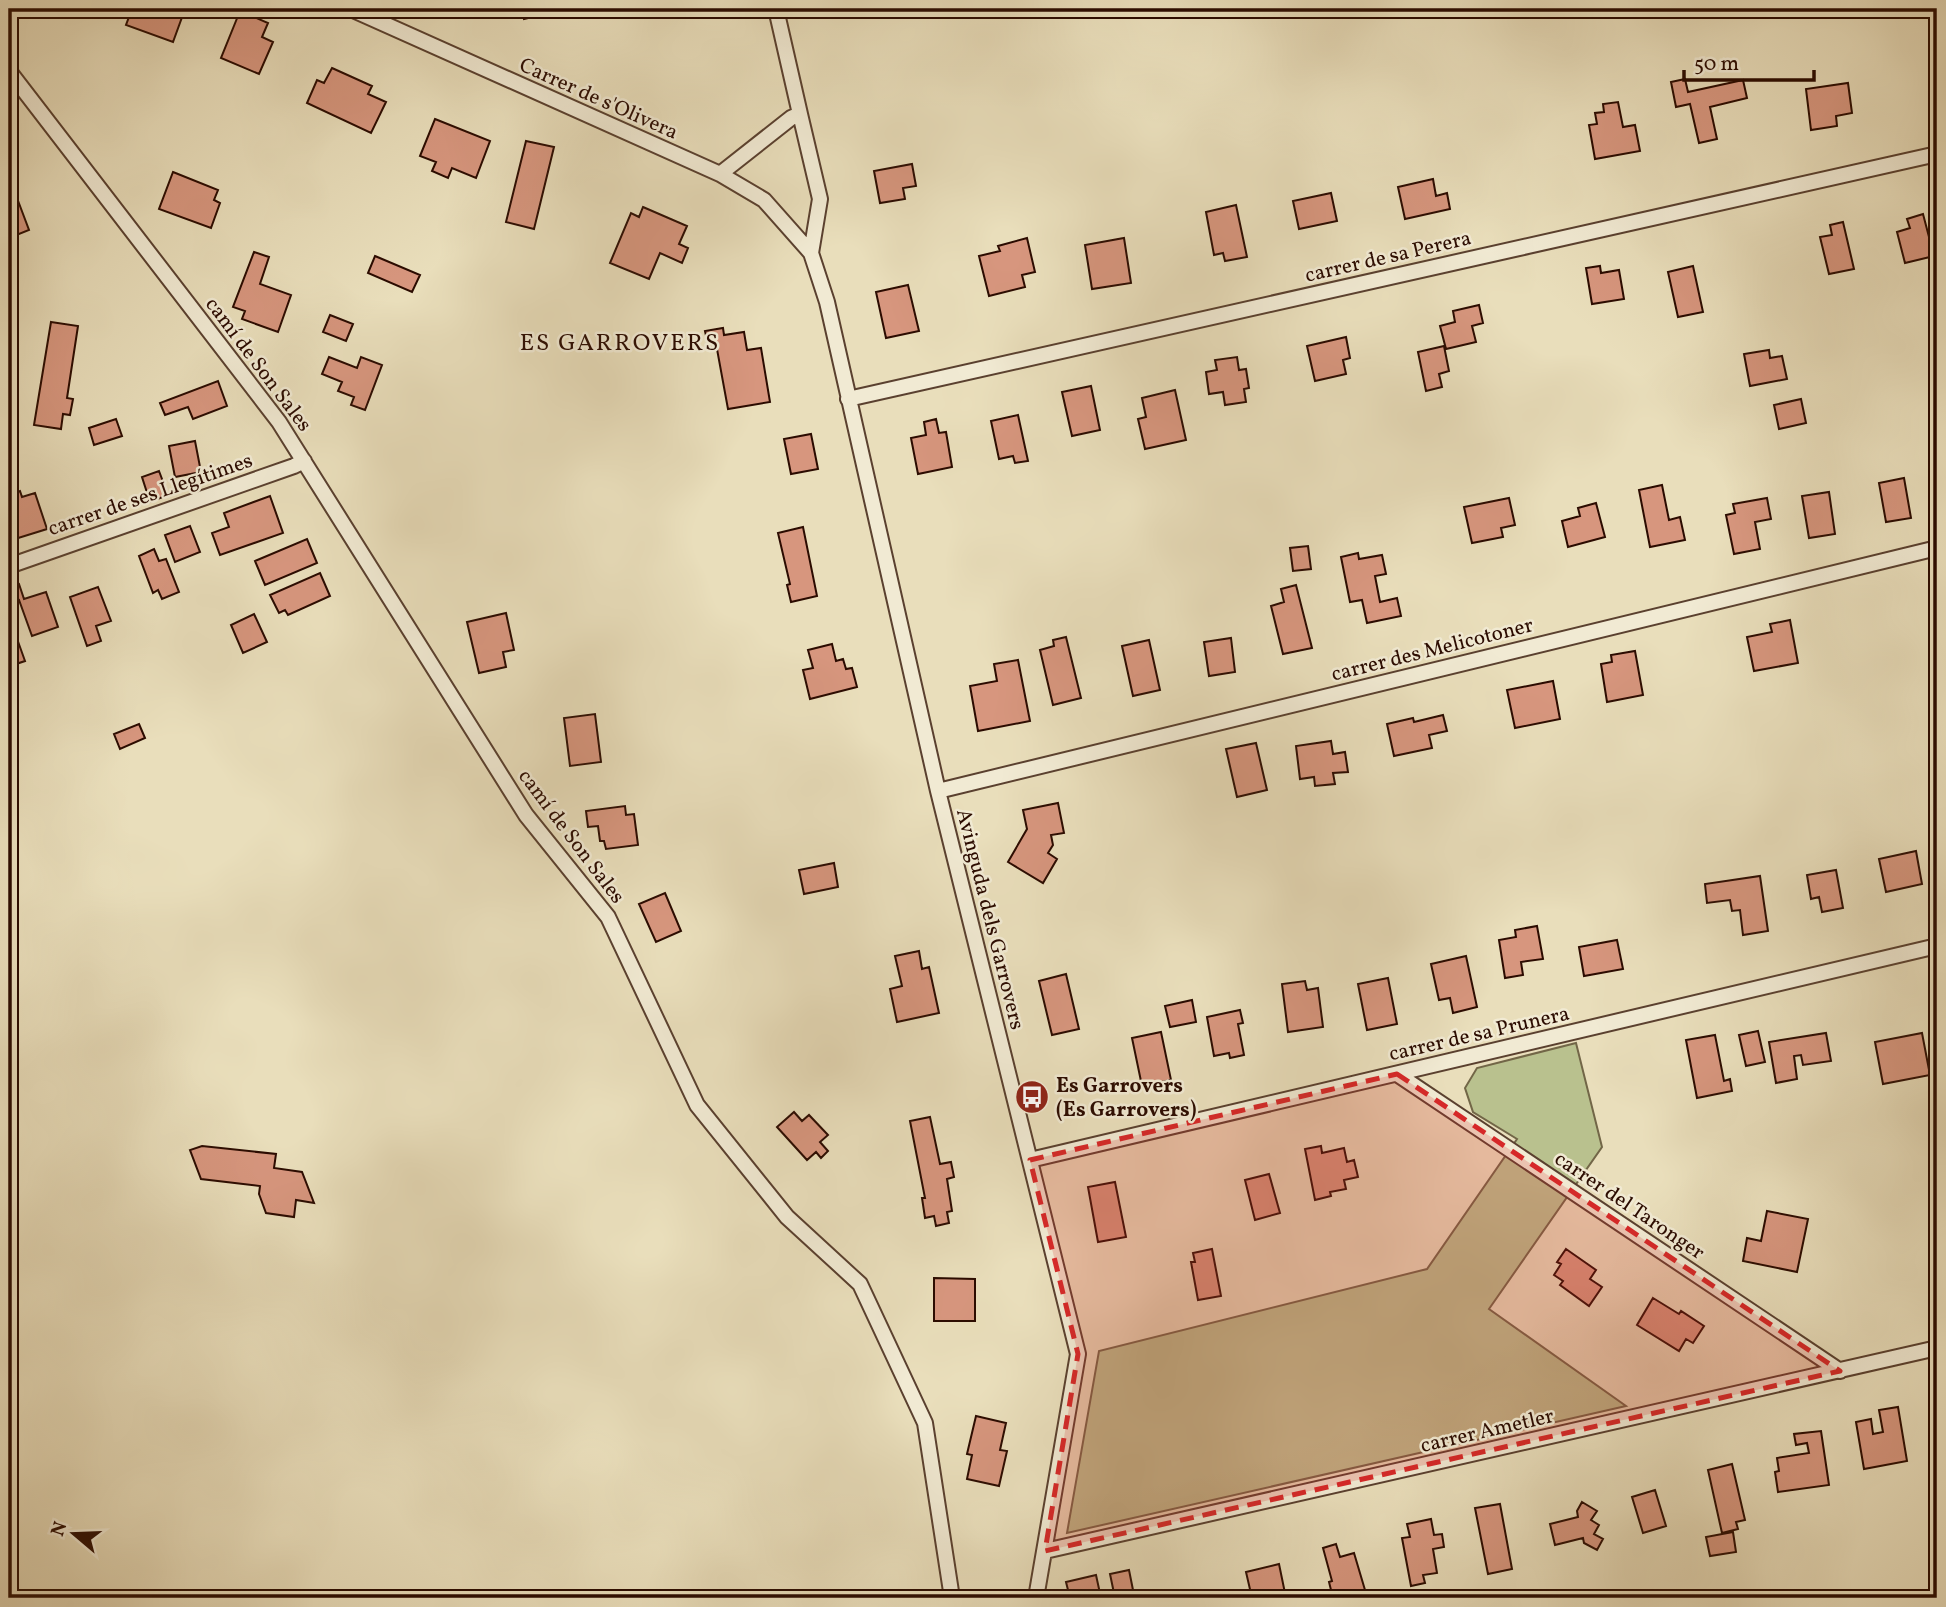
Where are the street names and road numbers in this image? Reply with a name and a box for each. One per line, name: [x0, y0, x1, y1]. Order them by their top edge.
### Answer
street label: Carrer de s'Olivera: [514, 51, 683, 147]
street label: carrer de sa Perera: [1302, 224, 1474, 291]
street label: camí de Son Sales: [198, 292, 318, 438]
street label: carrer de ses Llegítimes: [44, 447, 257, 544]
street label: carrer des Melicotoner: [1328, 611, 1537, 690]
street label: camí de Son Sales: [511, 764, 631, 910]
street label: Avinguda dels Garrovers: [948, 806, 1031, 1033]
street label: carrer de sa Prunera: [1386, 1000, 1573, 1069]
street label: carrer del Taronger: [1548, 1145, 1710, 1267]
street label: carrer Ametler: [1418, 1402, 1557, 1461]

